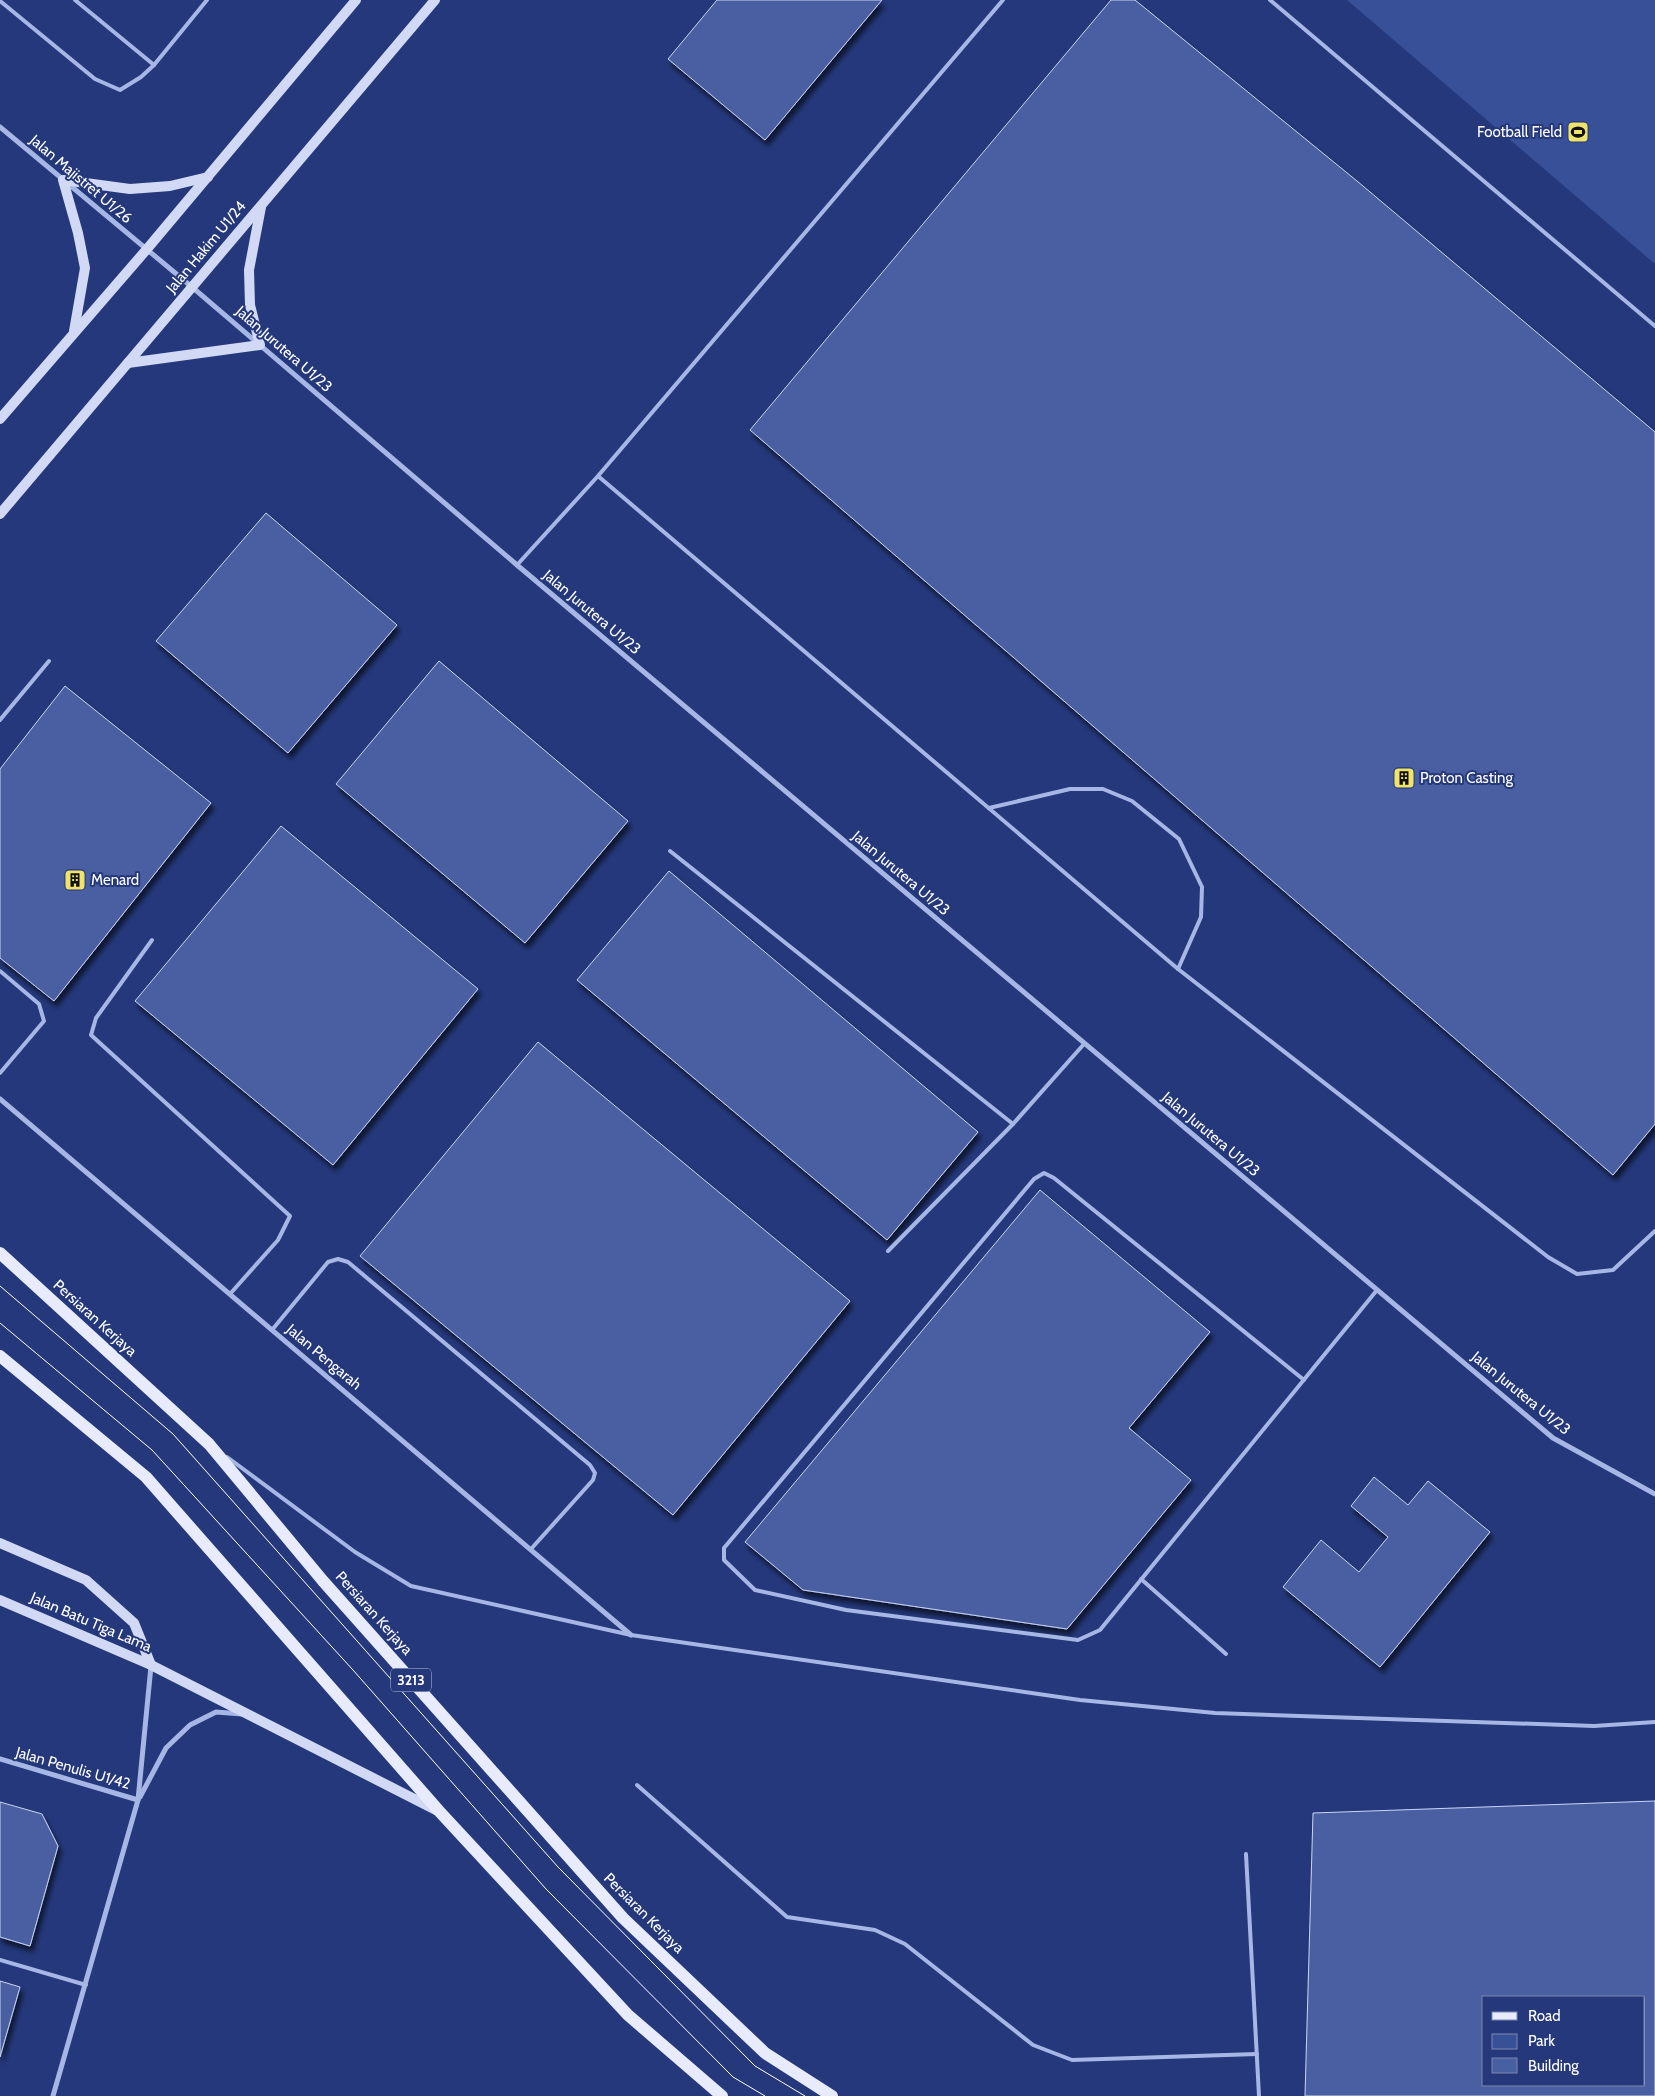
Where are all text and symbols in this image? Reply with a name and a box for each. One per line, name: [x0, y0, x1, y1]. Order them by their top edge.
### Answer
sports icon: Football Field: [1566, 120, 1590, 144]
place label: Football Field: [1477, 123, 1562, 141]
street label: Jalan Majistret U1/26: [25, 130, 136, 227]
street label: Jalan Hakim U1/24: [162, 197, 250, 297]
street label: Jalan Jurutera U1/23: [231, 302, 336, 396]
street label: Jalan Jurutera U1/23: [539, 565, 644, 658]
building icon: Proton Casting: [1392, 766, 1416, 790]
place label: Proton Casting: [1420, 769, 1513, 787]
street label: Jalan Jurutera U1/23: [848, 826, 953, 919]
building icon: Menard: [63, 868, 87, 892]
place label: Menard: [91, 871, 139, 889]
street label: Jalan Jurutera U1/23: [1158, 1087, 1263, 1180]
street label: Persiaran Kerjaya: [50, 1276, 141, 1361]
street label: Jalan Pengarah: [282, 1320, 365, 1394]
street label: Jalan Jurutera U1/23: [1467, 1347, 1574, 1438]
street label: Persiaran Kerjaya: [332, 1568, 417, 1659]
street label: Jalan Batu Tiga Lama: [27, 1588, 155, 1656]
road number: 3213: [391, 1668, 431, 1692]
street label: Jalan Penulis U1/42: [13, 1743, 133, 1793]
street label: Persiaran Kerjaya: [600, 1869, 688, 1957]
legend: [1482, 1996, 1645, 2086]
text: Road: [1528, 2007, 1561, 2025]
text: Park: [1528, 2032, 1555, 2050]
text: Building: [1528, 2057, 1579, 2075]

